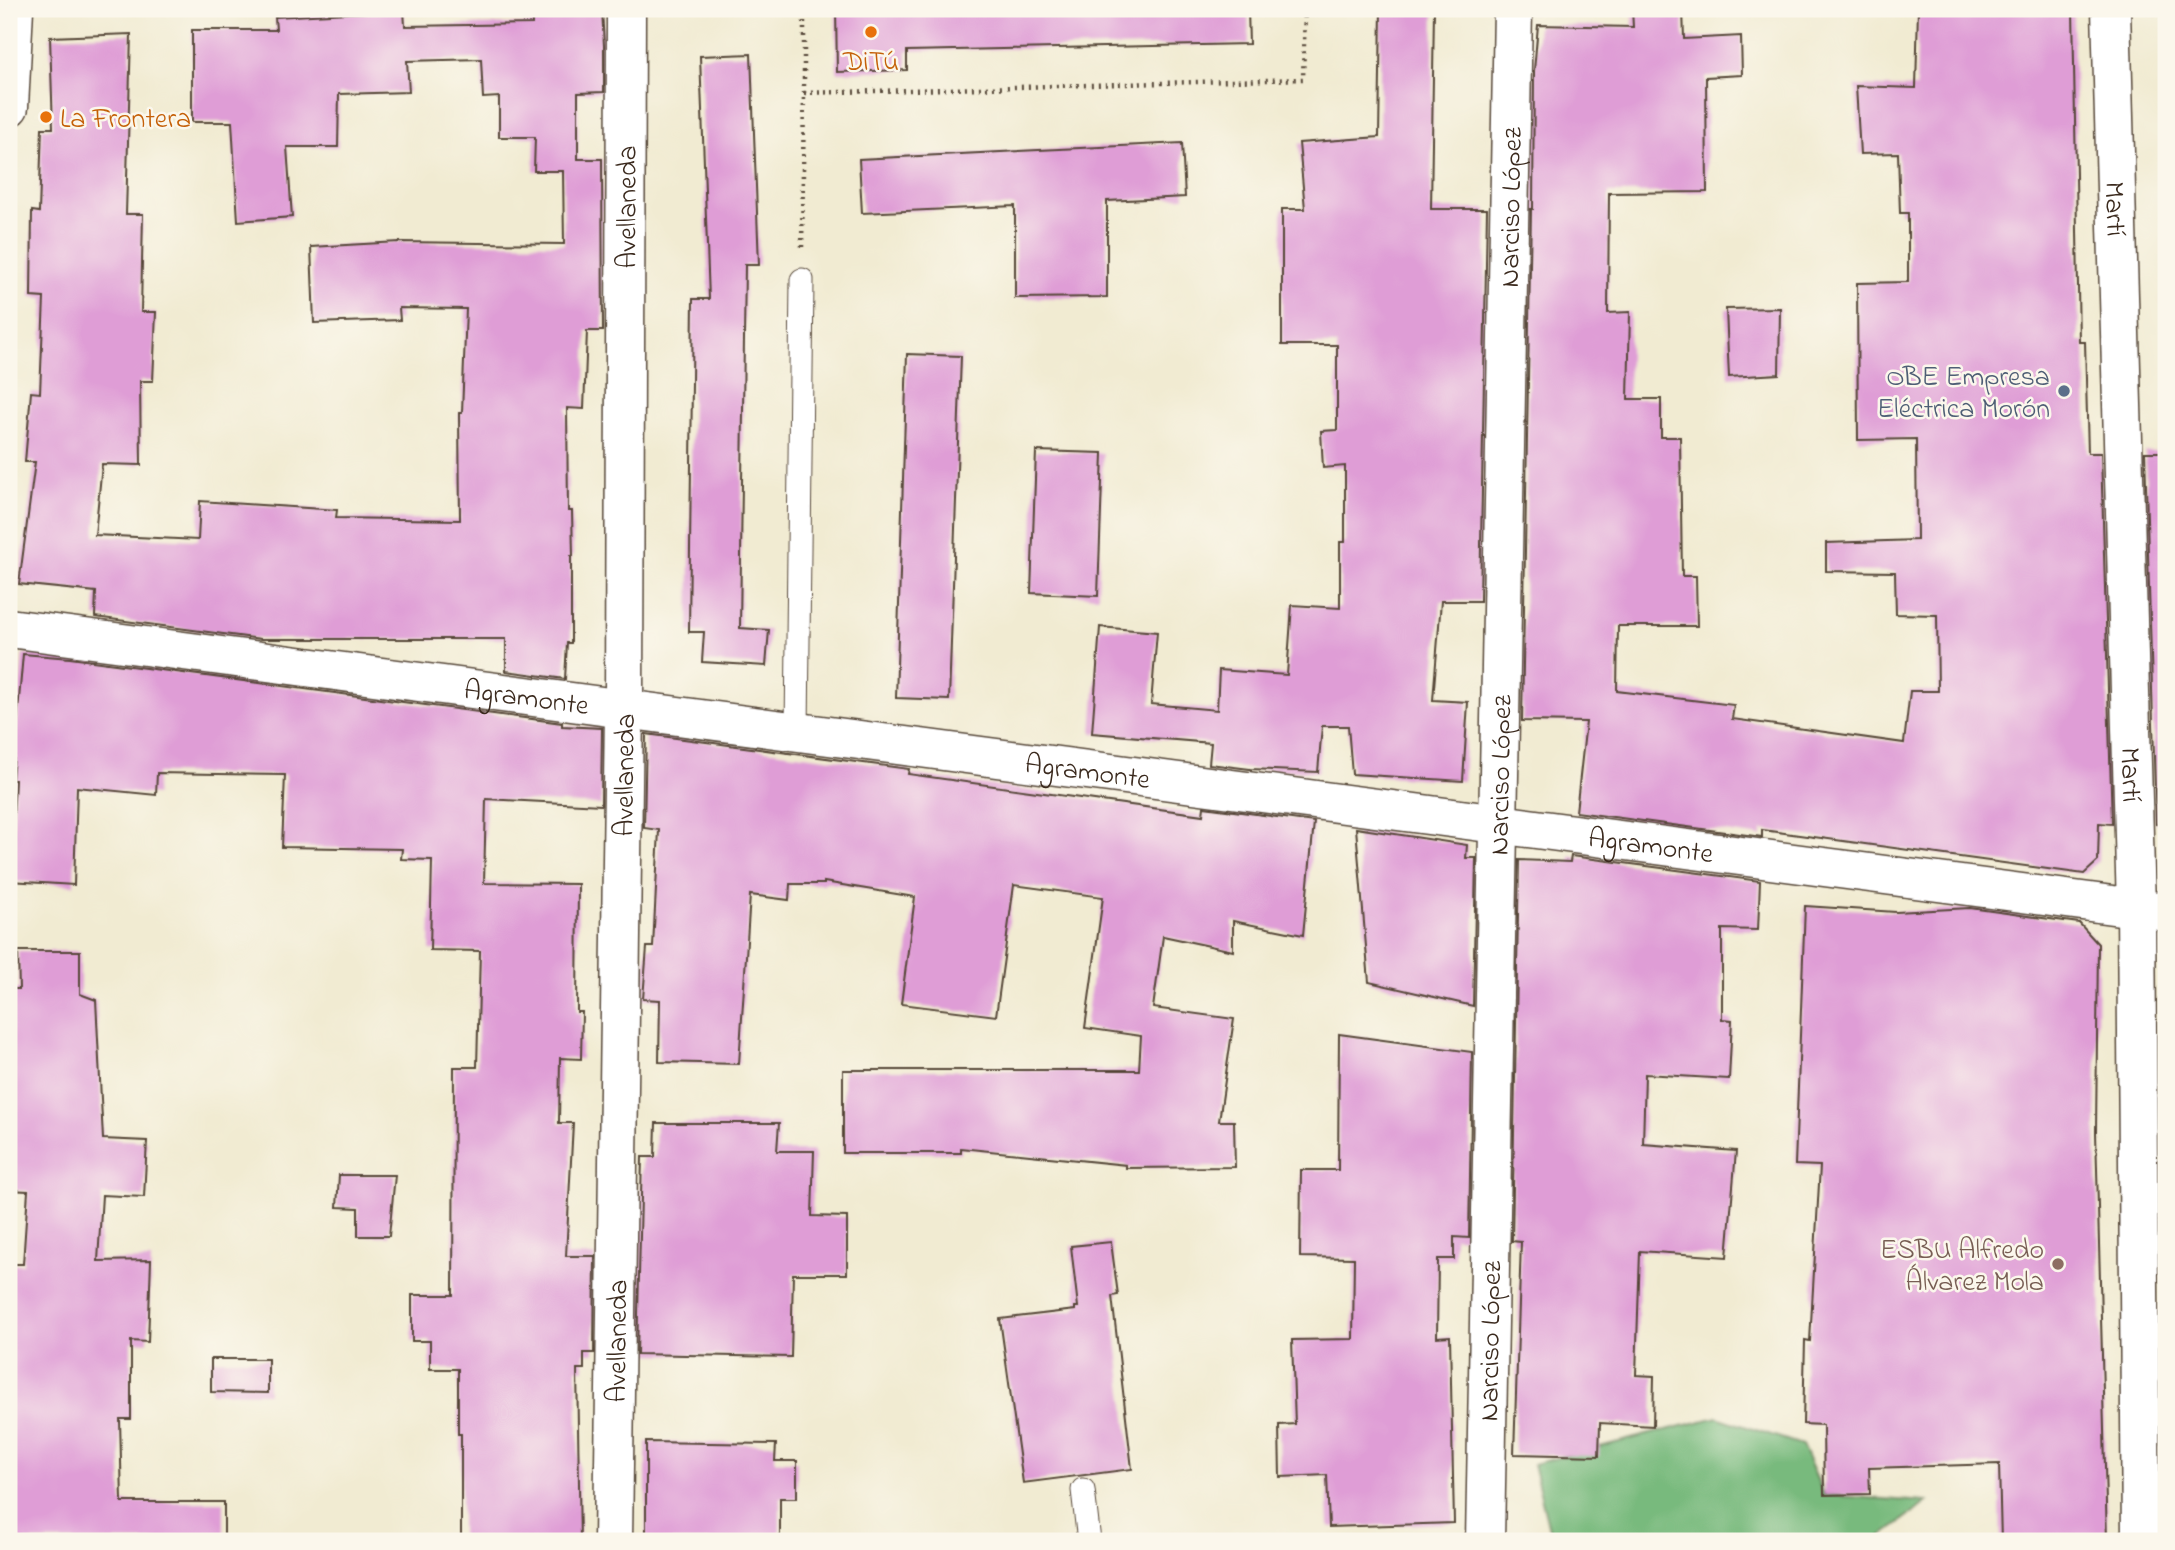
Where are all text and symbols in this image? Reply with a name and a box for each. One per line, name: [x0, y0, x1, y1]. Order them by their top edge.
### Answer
marker: DiTú: [863, 24, 879, 40]
place label: DiTú: [842, 43, 899, 84]
place label: La Frontera: [60, 100, 191, 141]
marker: La Frontera: [38, 109, 54, 125]
street label: Narciso López: [1491, 126, 1535, 288]
street label: Avellaneda: [608, 145, 650, 269]
street label: Martí: [2092, 181, 2134, 237]
place label: OBE Empresa Eléctrica Morón: [1877, 358, 2050, 431]
marker: OBE Empresa Eléctrica Morón: [2056, 383, 2072, 399]
street label: Agramonte: [461, 671, 592, 728]
street label: Narciso López: [1481, 694, 1524, 856]
street label: Avellaneda: [605, 713, 648, 837]
street label: Agramonte: [1022, 745, 1153, 802]
street label: Martí: [2108, 747, 2150, 803]
street label: Agramonte: [1585, 819, 1716, 876]
place label: ESBU Alfredo Álvarez Mola: [1880, 1231, 2044, 1304]
marker: ESBU Alfredo Álvarez Mola: [2050, 1256, 2066, 1272]
street label: Narciso López: [1470, 1260, 1514, 1422]
street label: Avellaneda: [598, 1279, 640, 1403]

